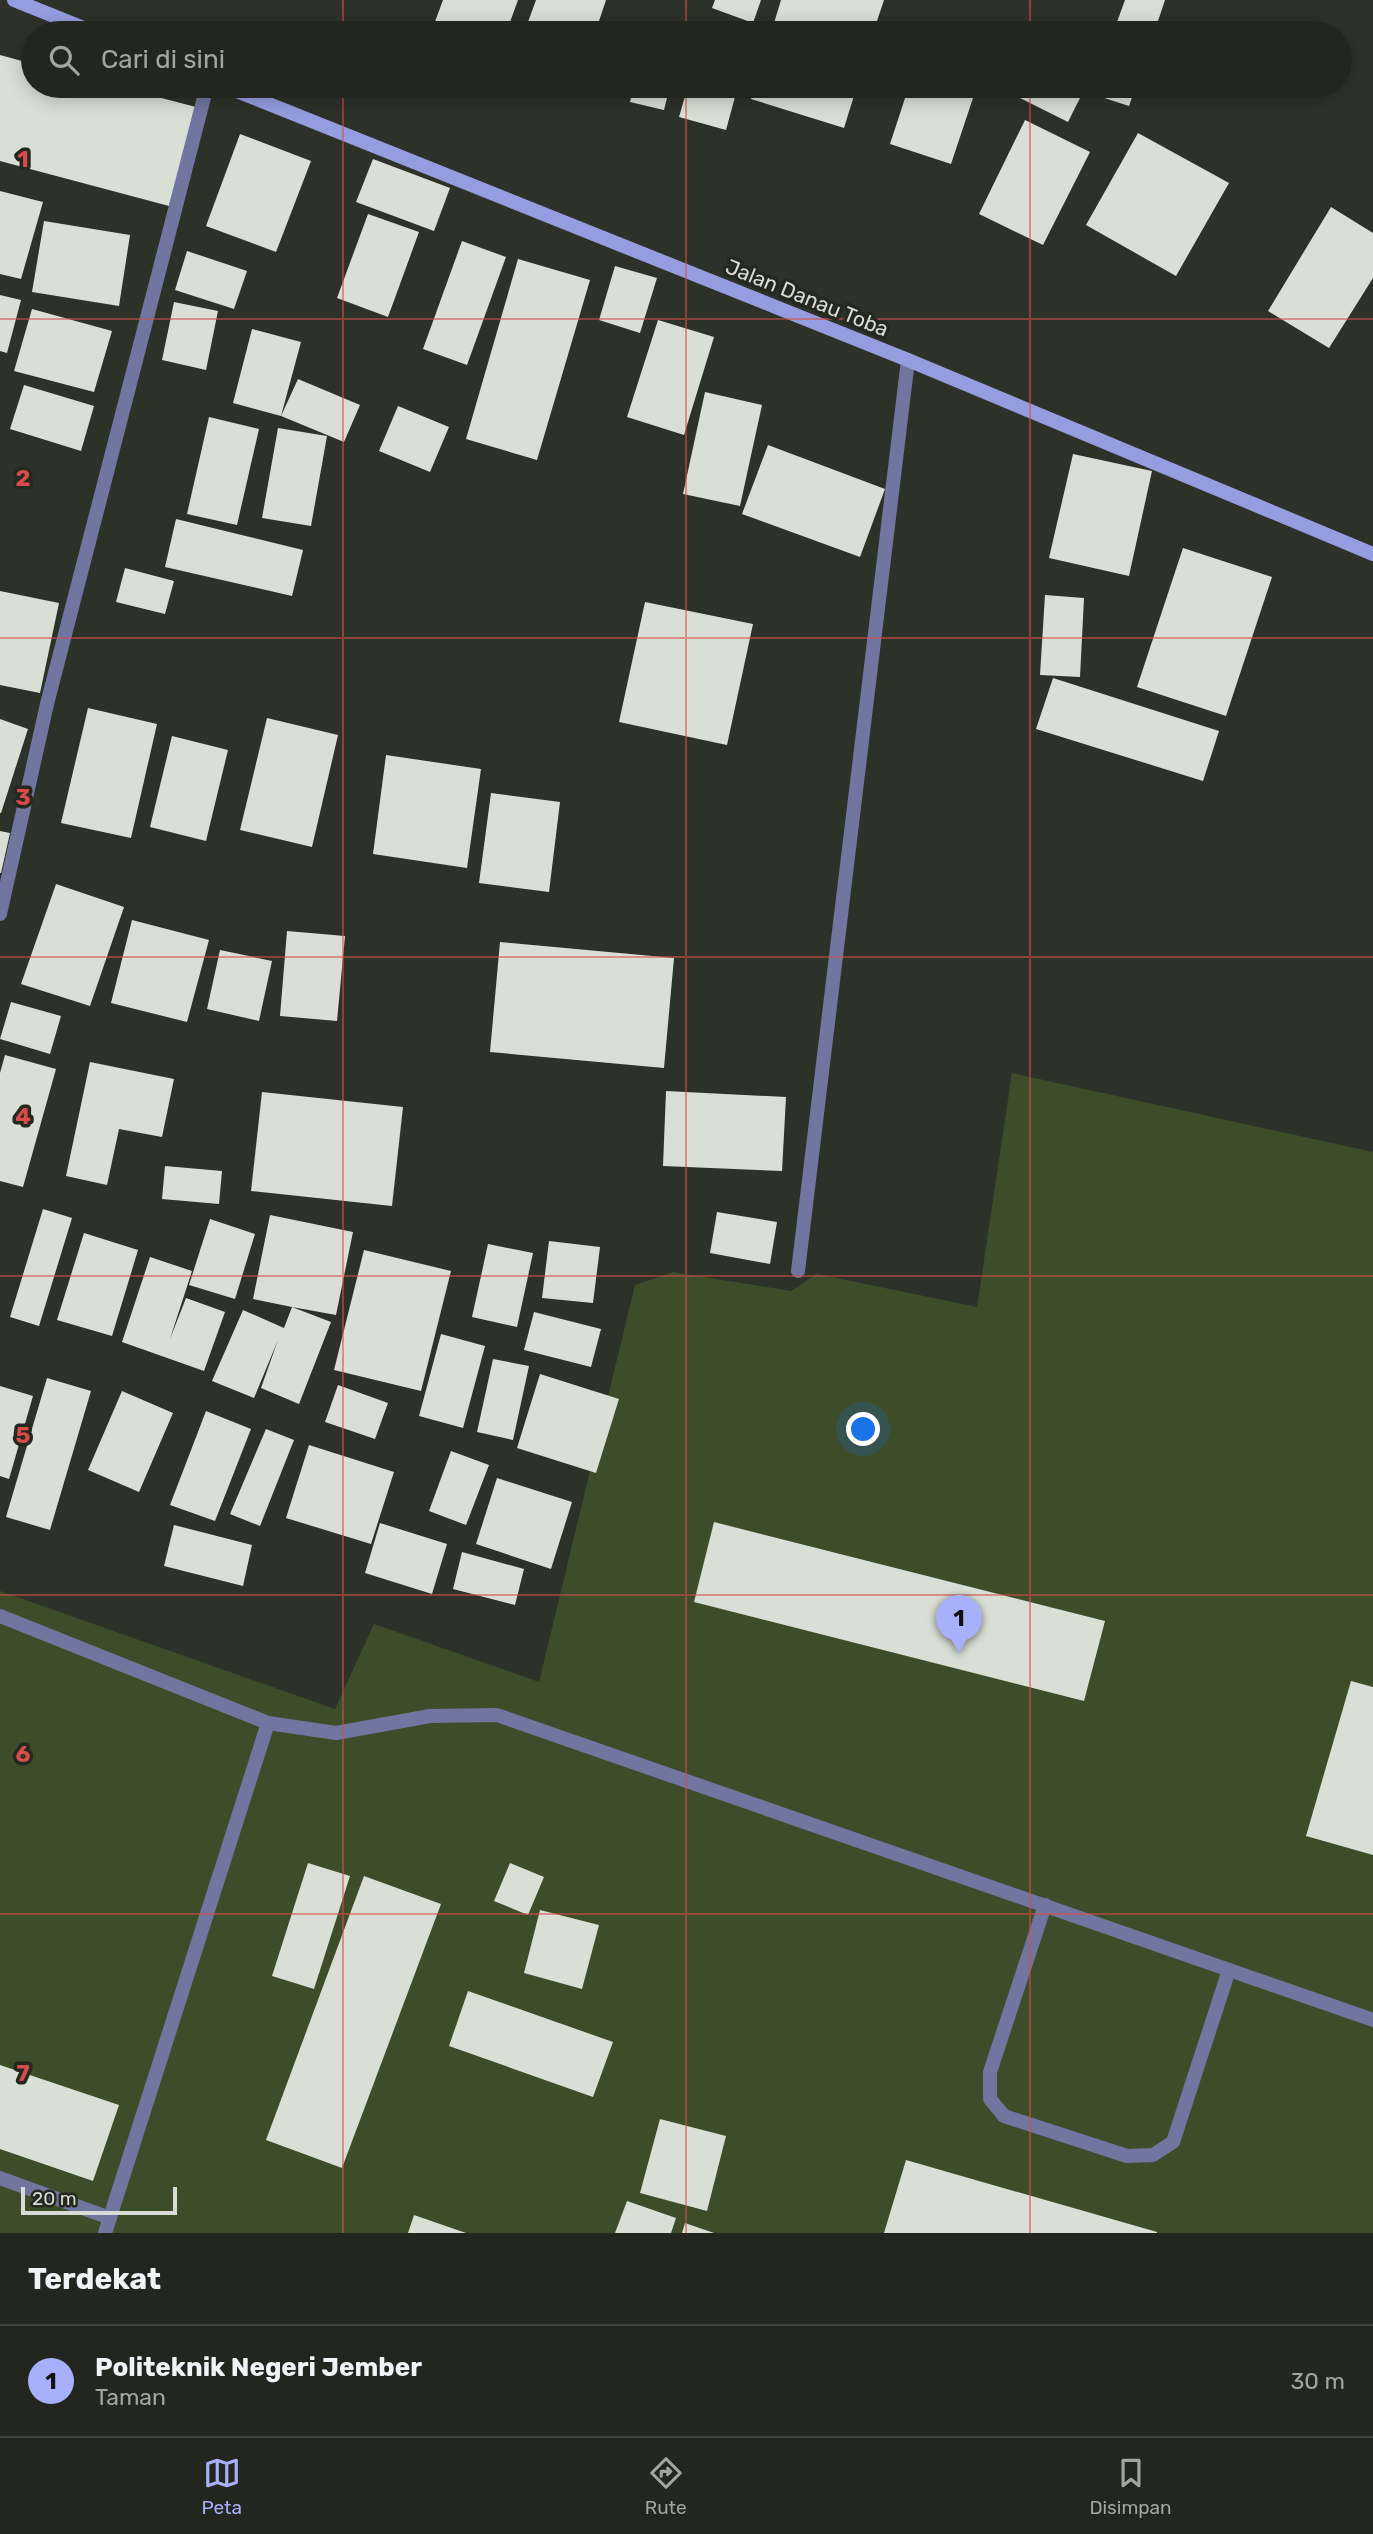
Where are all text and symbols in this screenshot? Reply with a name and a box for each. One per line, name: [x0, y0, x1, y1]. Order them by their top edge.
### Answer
search box: [21, 21, 1352, 98]
icon: search: [45, 41, 83, 79]
text: Cari di sini: [101, 44, 225, 75]
text: 1: [17, 145, 29, 173]
street label: Jalan Danau Toba: [722, 253, 892, 342]
text: 2: [16, 464, 30, 492]
text: 3: [15, 783, 31, 811]
text: 4: [15, 1102, 31, 1130]
your location: [846, 1412, 880, 1446]
text: 5: [16, 1421, 31, 1449]
pin: 1: [936, 1595, 982, 1653]
text: 6: [16, 1740, 31, 1768]
text: 7: [16, 2059, 30, 2087]
scale bar: [21, 2184, 177, 2216]
text: 20 m: [32, 2187, 77, 2210]
text: Terdekat: [28, 2261, 161, 2297]
text: Politeknik Negeri Jember: [95, 2352, 422, 2383]
text: 1: [45, 2367, 57, 2395]
text: 30 m: [1290, 2367, 1345, 2395]
text: Taman: [95, 2383, 166, 2411]
tab: Peta: [201, 2454, 242, 2519]
tab: Rute: [645, 2454, 687, 2519]
tab: Disimpan: [1089, 2454, 1172, 2519]

